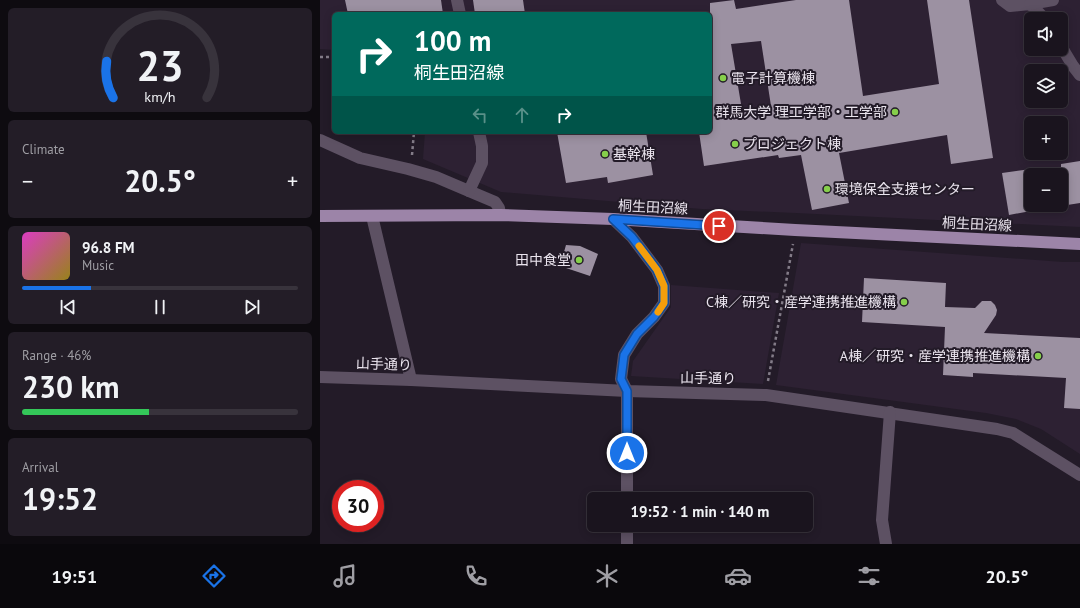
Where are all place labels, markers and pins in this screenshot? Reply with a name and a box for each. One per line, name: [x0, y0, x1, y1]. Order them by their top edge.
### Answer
place label: 電子計算機棟: [731, 69, 815, 87]
marker: 電子計算機棟: [718, 73, 728, 83]
place label: 群馬大学 理工学部・工学部: [715, 103, 887, 121]
marker: 群馬大学 理工学部・工学部: [890, 107, 900, 117]
place label: プロジェクト棟: [743, 135, 841, 153]
marker: プロジェクト棟: [730, 139, 740, 149]
place label: 基幹棟: [613, 145, 655, 163]
marker: 基幹棟: [600, 149, 610, 159]
place label: 環境保全支援センター: [835, 180, 975, 198]
marker: 環境保全支援センター: [822, 184, 832, 194]
pin: [702, 209, 736, 243]
place label: 田中食堂: [515, 251, 571, 269]
marker: 田中食堂: [574, 255, 584, 265]
place label: C棟／研究・産学連携推進機構: [706, 293, 896, 311]
marker: C棟／研究・産学連携推進機構: [899, 297, 909, 307]
place label: A棟／研究・産学連携推進機構: [840, 347, 1030, 365]
marker: A棟／研究・産学連携推進機構: [1033, 351, 1043, 361]

